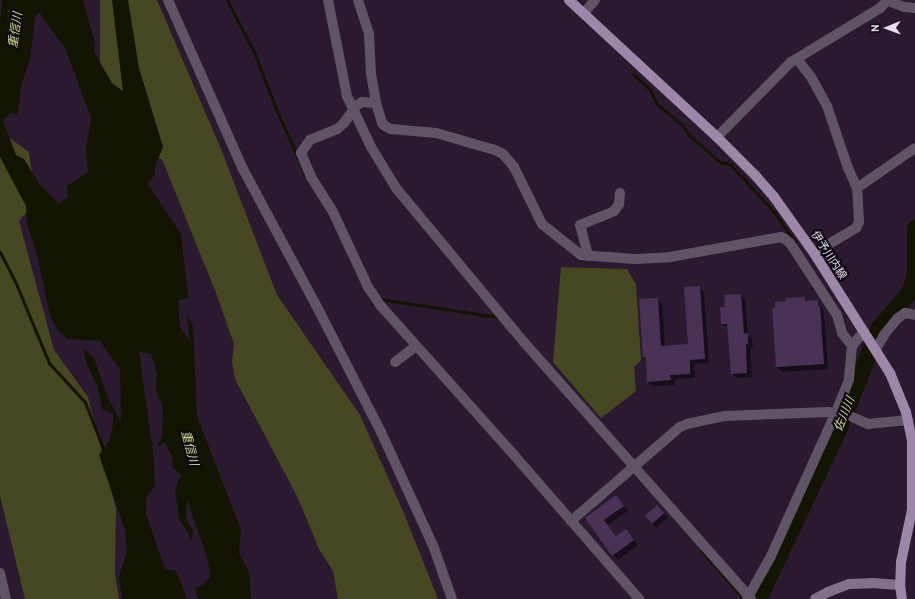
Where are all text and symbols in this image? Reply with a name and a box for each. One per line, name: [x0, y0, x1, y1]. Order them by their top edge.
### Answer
north arrow: [867, 8, 907, 48]
water label: 重信川: [5, 11, 25, 49]
text: N: [868, 24, 882, 32]
street label: 伊予川内線: [808, 228, 850, 282]
water label: 佐川川: [831, 395, 857, 433]
water label: 重信川: [178, 429, 202, 467]

